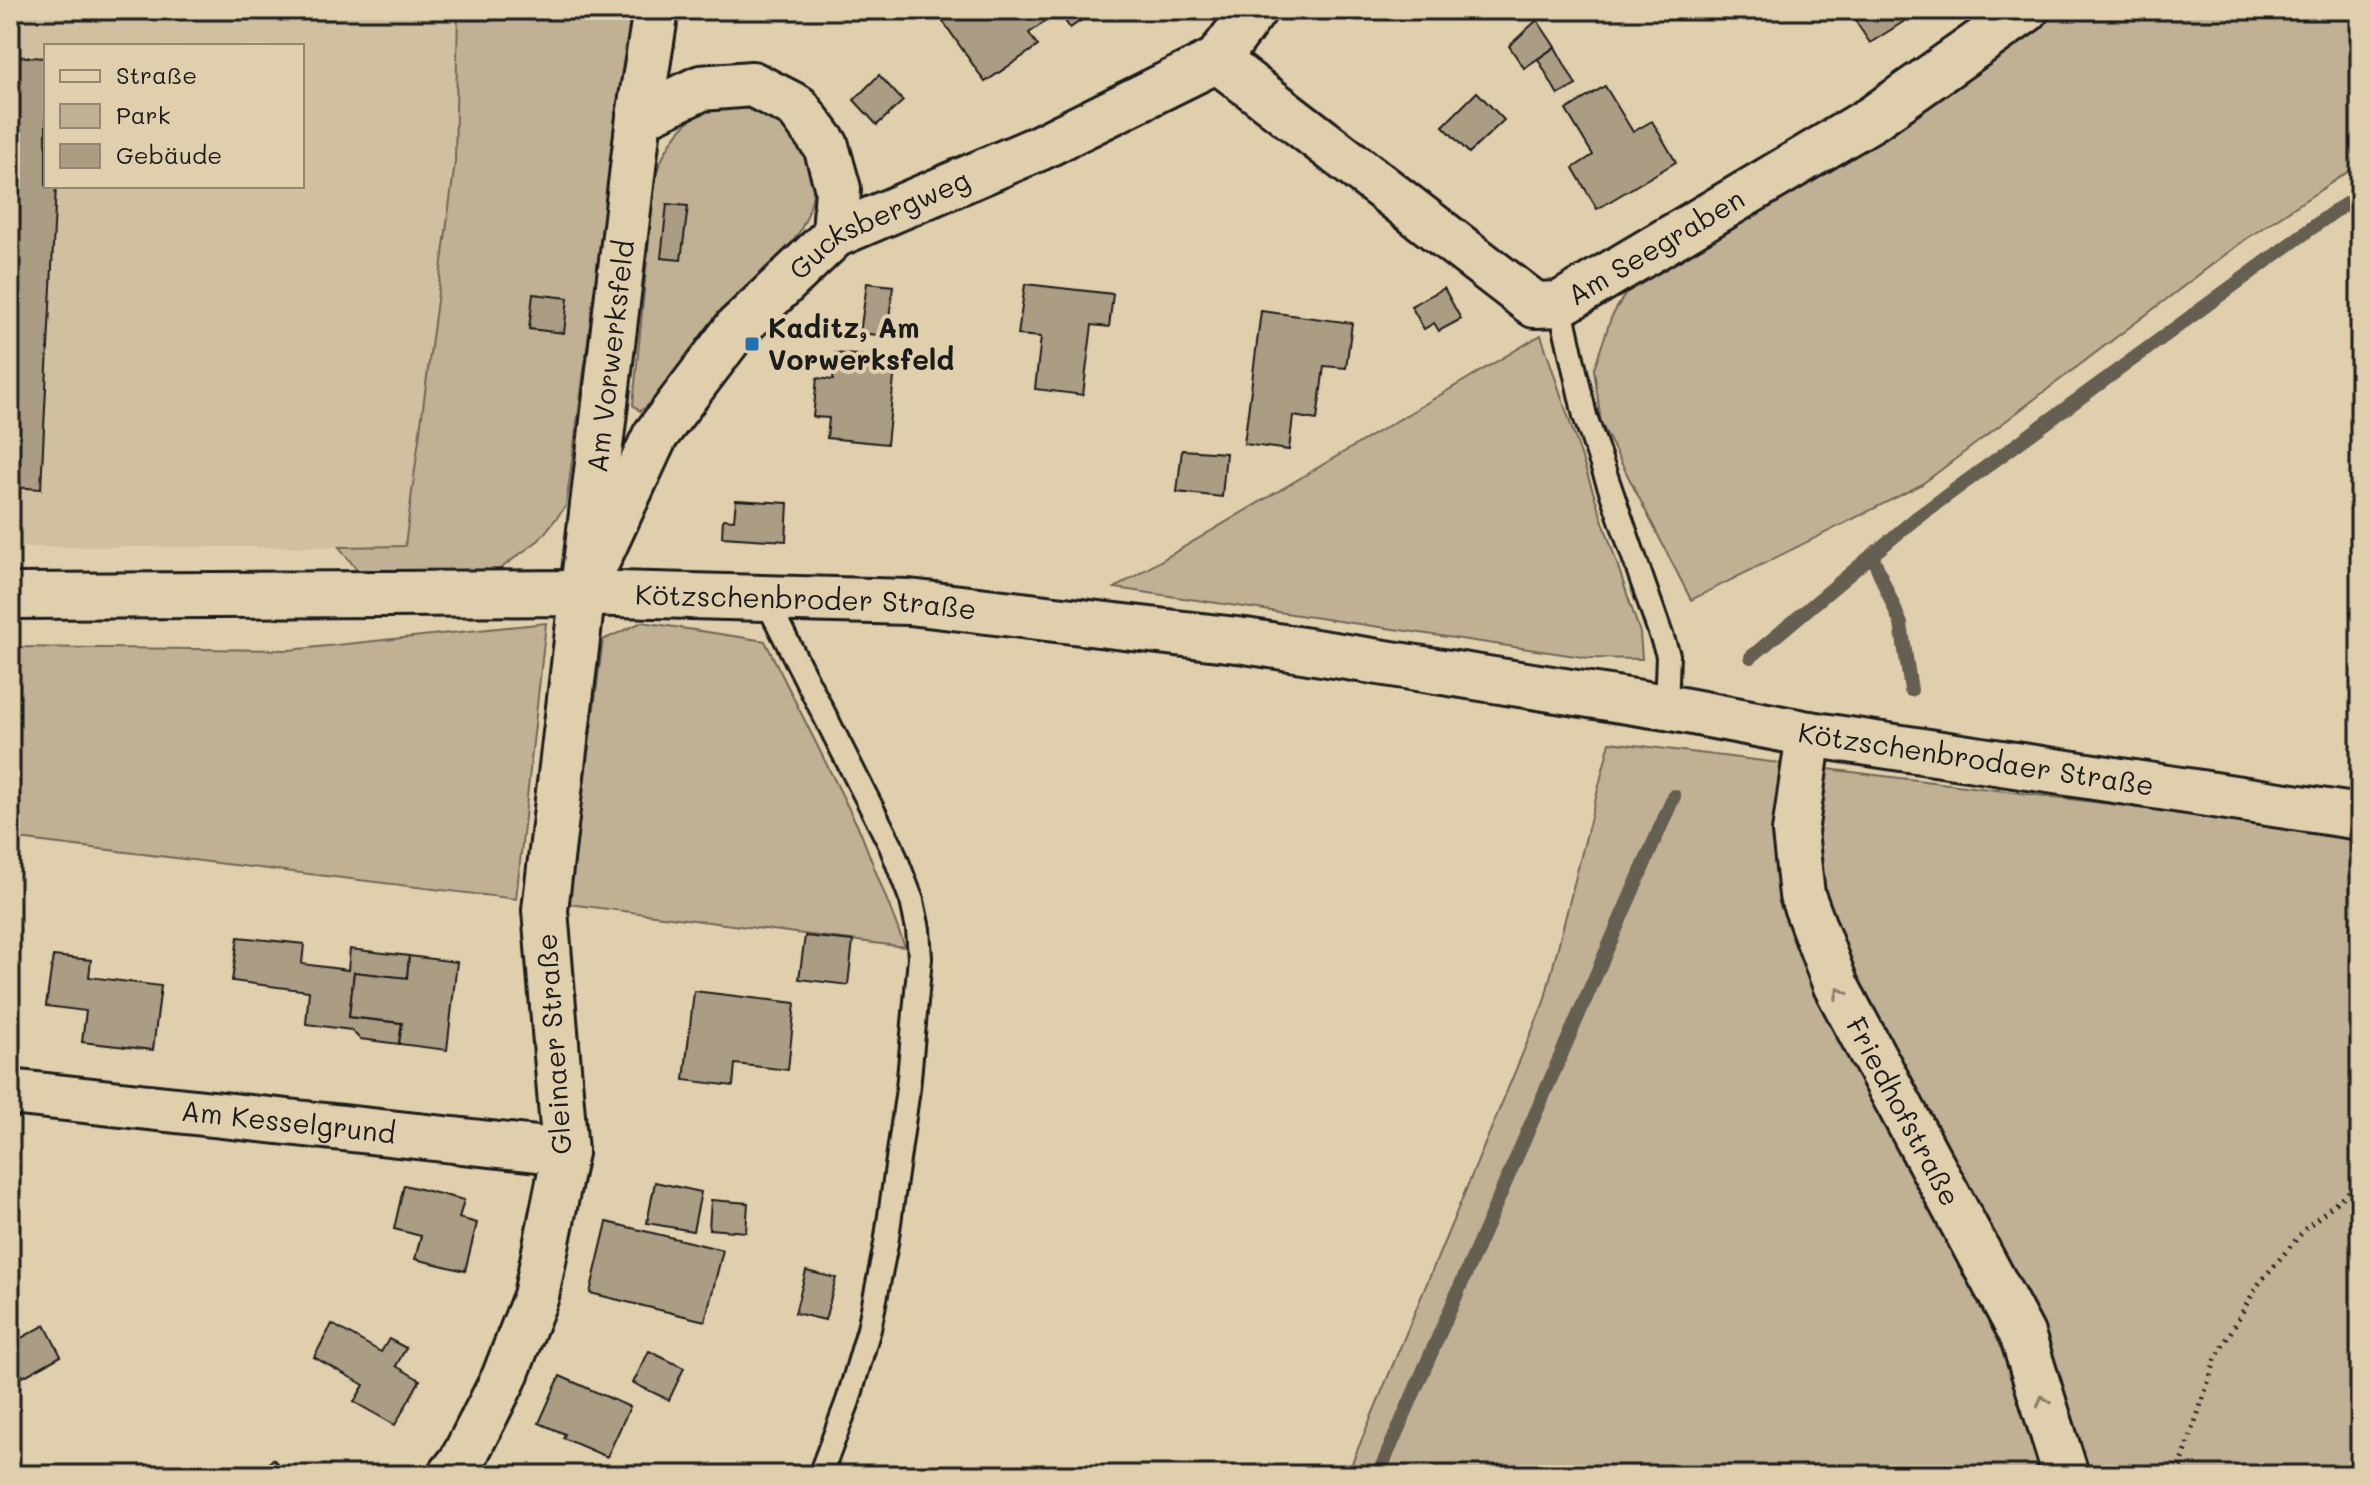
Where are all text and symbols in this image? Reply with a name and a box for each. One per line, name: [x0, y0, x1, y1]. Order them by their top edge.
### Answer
legend: [44, 44, 304, 188]
text: Straße: [116, 59, 197, 90]
text: Park: [116, 99, 170, 130]
text: Gebäude: [116, 139, 222, 170]
street label: Gucksbergweg: [780, 161, 975, 287]
street label: Am Seegraben: [1560, 180, 1750, 313]
street label: Am Vorwerksfeld: [578, 238, 641, 475]
place label: Kaditz, Am Vorwerksfeld: [768, 309, 954, 377]
marker: Kaditz, Am Vorwerksfeld: [743, 335, 761, 353]
street label: Kötzschenbroder Straße: [635, 575, 978, 627]
street label: Kötzschenbrodaer Straße: [1795, 713, 2156, 803]
street label: Gleinaer Straße: [527, 932, 579, 1156]
one-way arrow: [1835, 987, 1850, 1002]
street label: Friedhofstraße: [1839, 1010, 1969, 1212]
street label: Am Kesselgrund: [179, 1092, 398, 1151]
one-way arrow: [2036, 1394, 2052, 1408]

